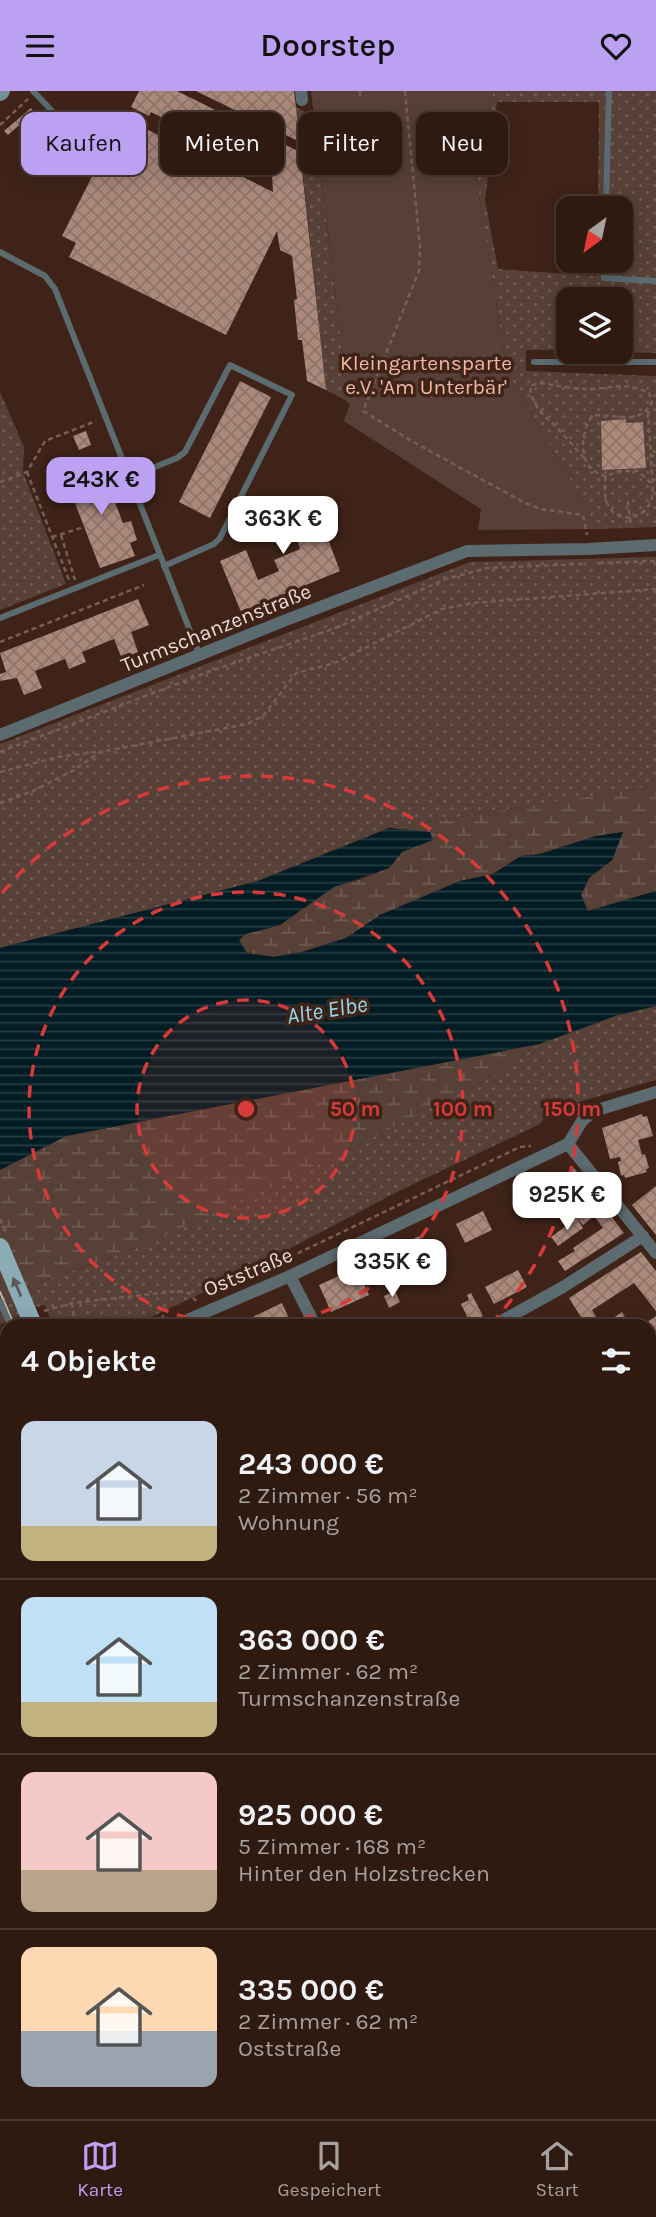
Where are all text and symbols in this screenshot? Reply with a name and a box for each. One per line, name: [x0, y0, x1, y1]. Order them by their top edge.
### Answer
icon: menu: [21, 27, 59, 65]
text: Doorstep: [260, 27, 396, 64]
icon: heart: [597, 27, 635, 65]
chip: Kaufen: [21, 112, 146, 175]
chip: Mieten: [160, 112, 284, 175]
chip: Filter: [298, 112, 402, 175]
chip: Neu: [416, 112, 508, 175]
north arrow: [556, 196, 634, 273]
map controls: [556, 196, 633, 364]
button: layers: [556, 287, 633, 364]
park label: Kleingartensparte e.V. 'Am Unterbär': [340, 351, 512, 399]
pin: 243K €: [44, 457, 158, 517]
text: 243K €: [62, 466, 140, 493]
pin: 363K €: [226, 497, 340, 556]
text: 363K €: [244, 505, 322, 532]
street label: Turmschanzenstraße: [117, 579, 315, 677]
water label: Alte Elbe: [285, 990, 370, 1030]
centre of rings: [234, 1097, 258, 1121]
text: 50 m: [330, 1097, 380, 1121]
text: 100 m: [433, 1097, 493, 1121]
text: 150 m: [543, 1097, 601, 1121]
pin: 925K €: [510, 1173, 624, 1232]
text: 925K €: [529, 1181, 605, 1208]
pin: 335K €: [335, 1239, 449, 1299]
street label: Oststraße: [200, 1243, 296, 1301]
text: 335K €: [353, 1248, 431, 1275]
one-way arrow: [11, 1276, 22, 1297]
icon: filters: [597, 1342, 635, 1380]
text: 4 Objekte: [21, 1343, 157, 1379]
text: 243 000 €: [238, 1446, 384, 1482]
icon: home: [77, 1449, 161, 1533]
text: 2 Zimmer · 56 m²: [238, 1482, 418, 1509]
text: Wohnung: [238, 1509, 339, 1536]
text: 363 000 €: [238, 1622, 385, 1658]
icon: home: [77, 1625, 161, 1709]
text: 2 Zimmer · 62 m²: [238, 1658, 418, 1685]
text: Turmschanzenstraße: [238, 1685, 460, 1712]
text: 925 000 €: [238, 1797, 383, 1833]
icon: home: [77, 1800, 161, 1884]
text: 5 Zimmer · 168 m²: [238, 1833, 426, 1860]
text: Hinter den Holzstrecken: [238, 1860, 490, 1887]
text: 335 000 €: [238, 1972, 384, 2008]
icon: home: [77, 1975, 161, 2059]
text: 2 Zimmer · 62 m²: [238, 2008, 418, 2035]
text: Oststraße: [238, 2035, 341, 2062]
tab: Karte: [77, 2137, 123, 2201]
tab: Gespeichert: [278, 2137, 381, 2201]
tab: Start: [536, 2137, 579, 2201]

